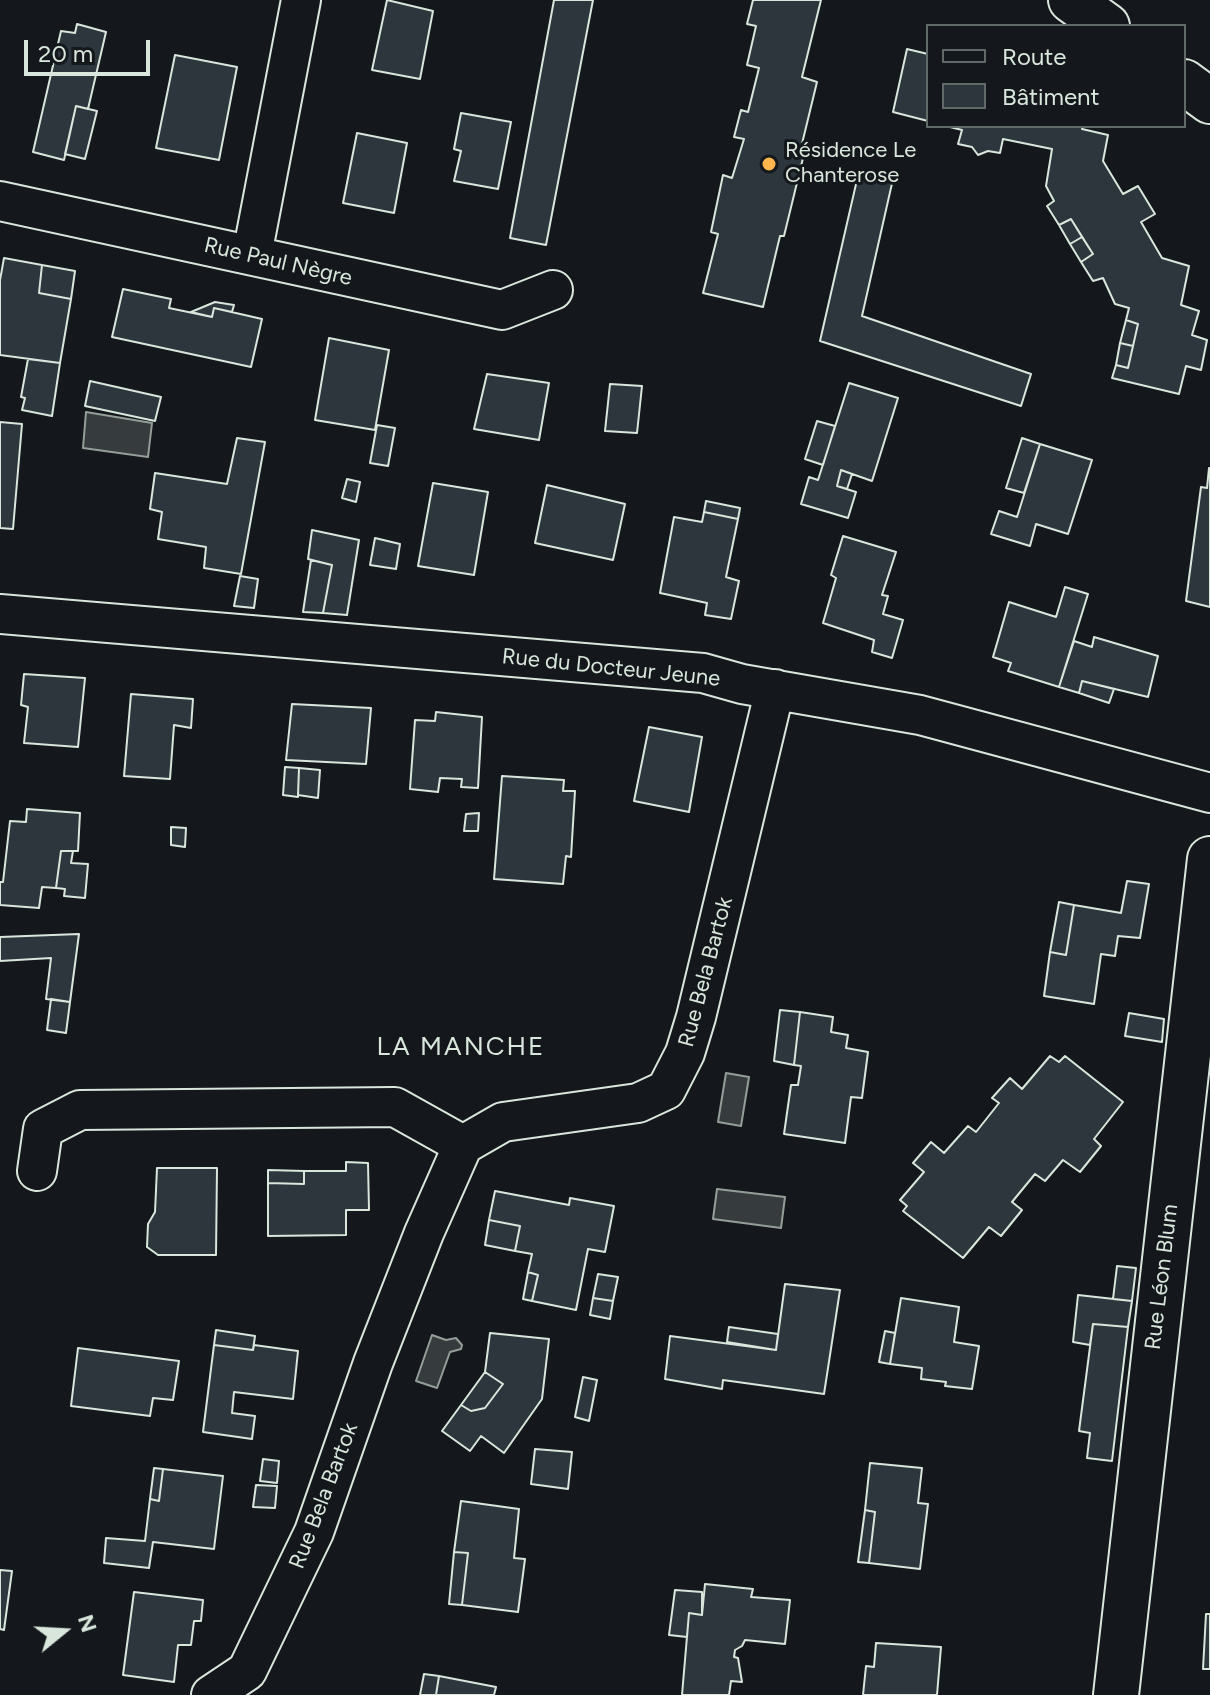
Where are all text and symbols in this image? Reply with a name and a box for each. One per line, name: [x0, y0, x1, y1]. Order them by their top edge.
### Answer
scale bar: [28, 24, 154, 74]
legend: [926, 24, 1186, 128]
text: 20 m: [38, 39, 93, 68]
text: Route: [1002, 42, 1066, 71]
text: Bâtiment: [1002, 82, 1100, 111]
place label: Résidence Le Chanterose: [785, 138, 916, 190]
marker: Résidence Le Chanterose: [760, 155, 778, 173]
street label: Rue Paul Nègre: [201, 232, 355, 292]
street label: Rue du Docteur Jeune: [501, 643, 721, 693]
street label: Rue Bela Bartok: [673, 894, 739, 1050]
district label: LA MANCHE: [377, 1031, 545, 1063]
street label: Rue Léon Blum: [1140, 1203, 1184, 1351]
street label: Rue Bela Bartok: [284, 1419, 364, 1573]
north arrow: [24, 1591, 104, 1671]
text: N: [72, 1611, 103, 1636]

